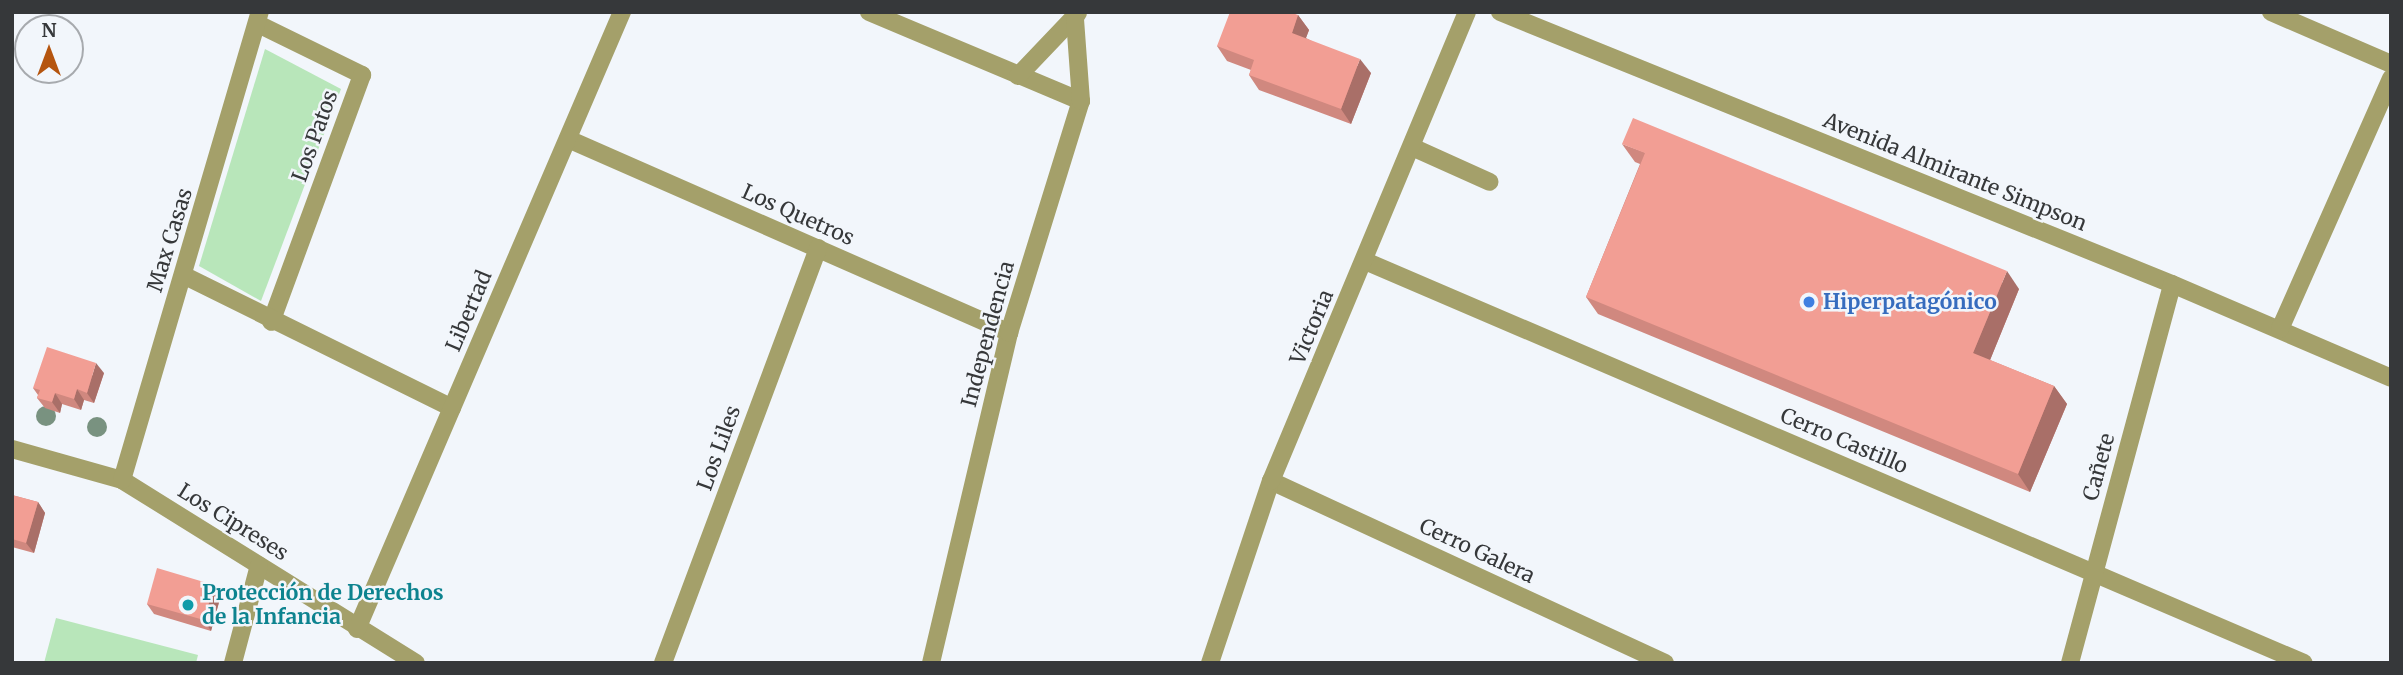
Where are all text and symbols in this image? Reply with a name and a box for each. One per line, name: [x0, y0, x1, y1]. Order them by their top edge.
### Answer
north arrow: [14, 14, 84, 84]
text: N: [41, 18, 57, 42]
street label: Los Patos: [287, 87, 343, 185]
street label: Avenida Almirante Simpson: [1820, 108, 2090, 236]
street label: Los Quetros: [738, 179, 858, 251]
street label: Max Casas: [142, 185, 198, 295]
street label: Independencia: [956, 258, 1020, 410]
street label: Libertad: [441, 267, 497, 355]
street label: Victoria: [1285, 286, 1339, 368]
place label: Hiperpatagónico: [1823, 289, 1997, 315]
marker: Hiperpatagónico: [1801, 294, 1817, 310]
street label: Los Liles: [692, 402, 746, 494]
street label: Cerro Castillo: [1777, 403, 1911, 479]
street label: Cañete: [2078, 431, 2120, 503]
street label: Los Cipreses: [173, 478, 293, 566]
street label: Cerro Galera: [1415, 513, 1539, 589]
place label: Protección de Derechos de la Infancia: [202, 580, 444, 630]
marker: Protección de Derechos de la Infancia: [180, 597, 196, 613]

